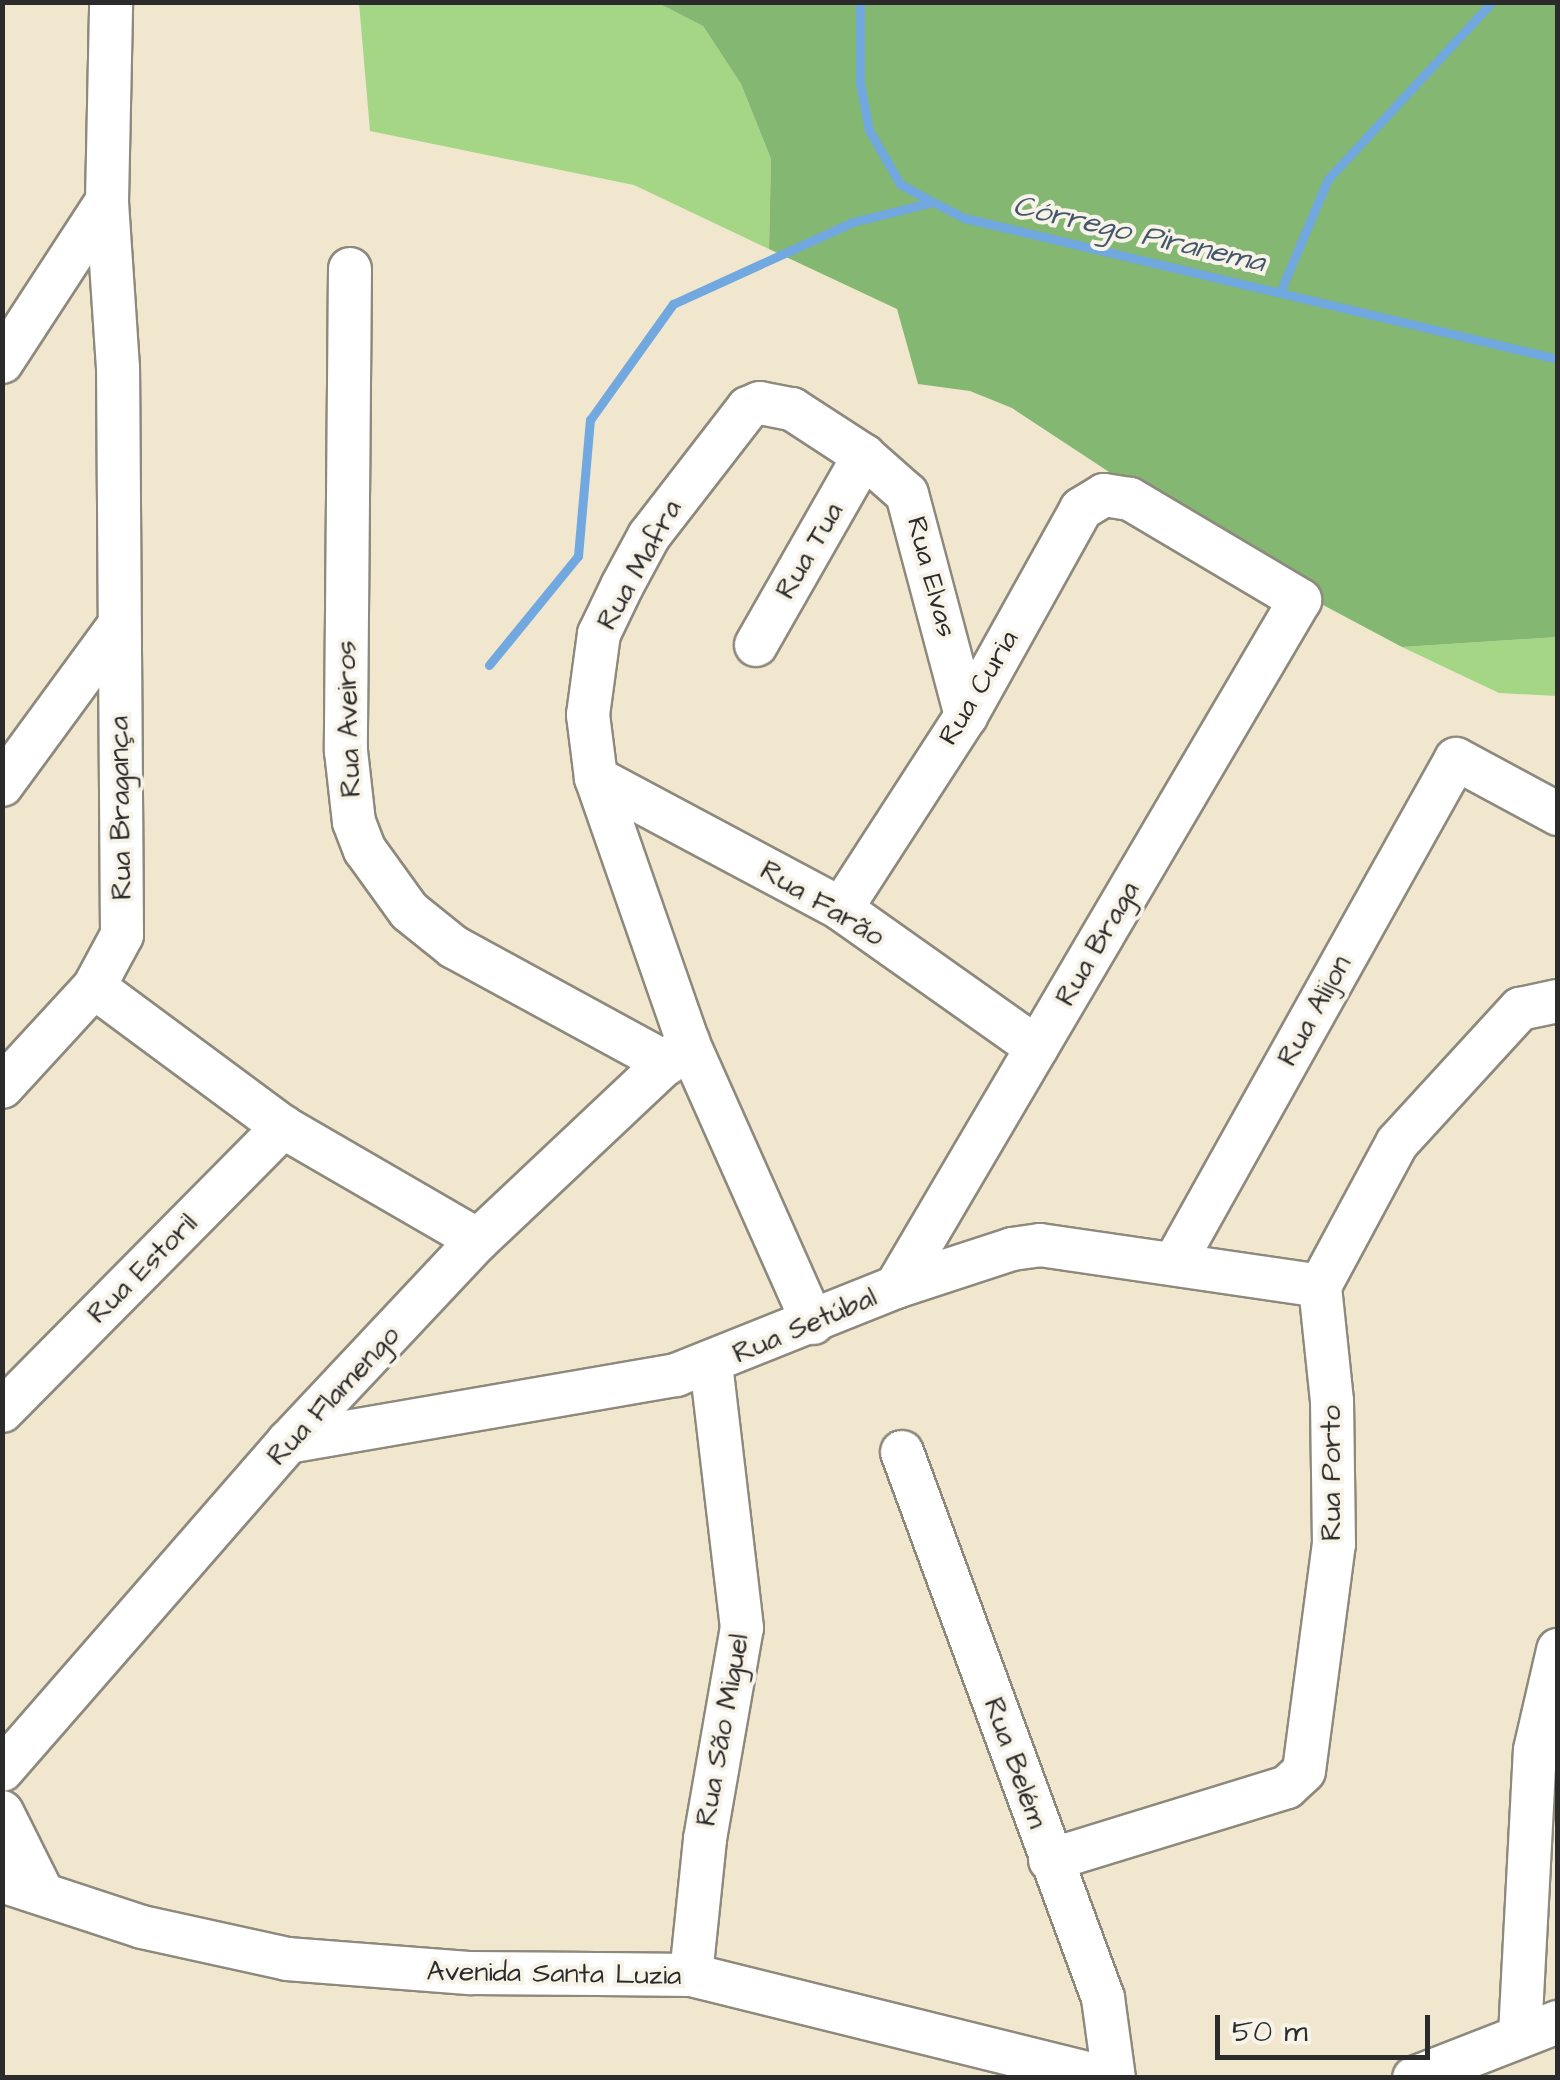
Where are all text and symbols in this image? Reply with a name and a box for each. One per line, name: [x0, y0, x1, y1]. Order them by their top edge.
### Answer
water label: Córrego Piranema: [1010, 188, 1268, 280]
street label: Rua Mafra: [591, 494, 689, 636]
street label: Rua Tua: [769, 497, 851, 605]
street label: Rua Elvas: [899, 513, 963, 641]
street label: Rua Curia: [932, 625, 1026, 751]
street label: Rua Aveiros: [329, 640, 369, 798]
street label: Rua Bragança: [103, 716, 139, 900]
street label: Rua Farão: [754, 854, 890, 954]
street label: Rua Braga: [1049, 876, 1147, 1012]
street label: Rua Alijon: [1271, 950, 1359, 1072]
street label: Rua Estoril: [81, 1207, 205, 1331]
street label: Rua Setúbal: [728, 1281, 882, 1371]
street label: Rua Flamengo: [261, 1319, 407, 1473]
street label: Rua Porto: [1315, 1405, 1349, 1541]
street label: Rua São Miguel: [690, 1631, 756, 1829]
street label: Rua Belém: [976, 1693, 1054, 1833]
street label: Avenida Santa Luzia: [426, 1955, 682, 1993]
scale bar: [1220, 1995, 1435, 2057]
text: 50 m: [1232, 2011, 1308, 2053]

